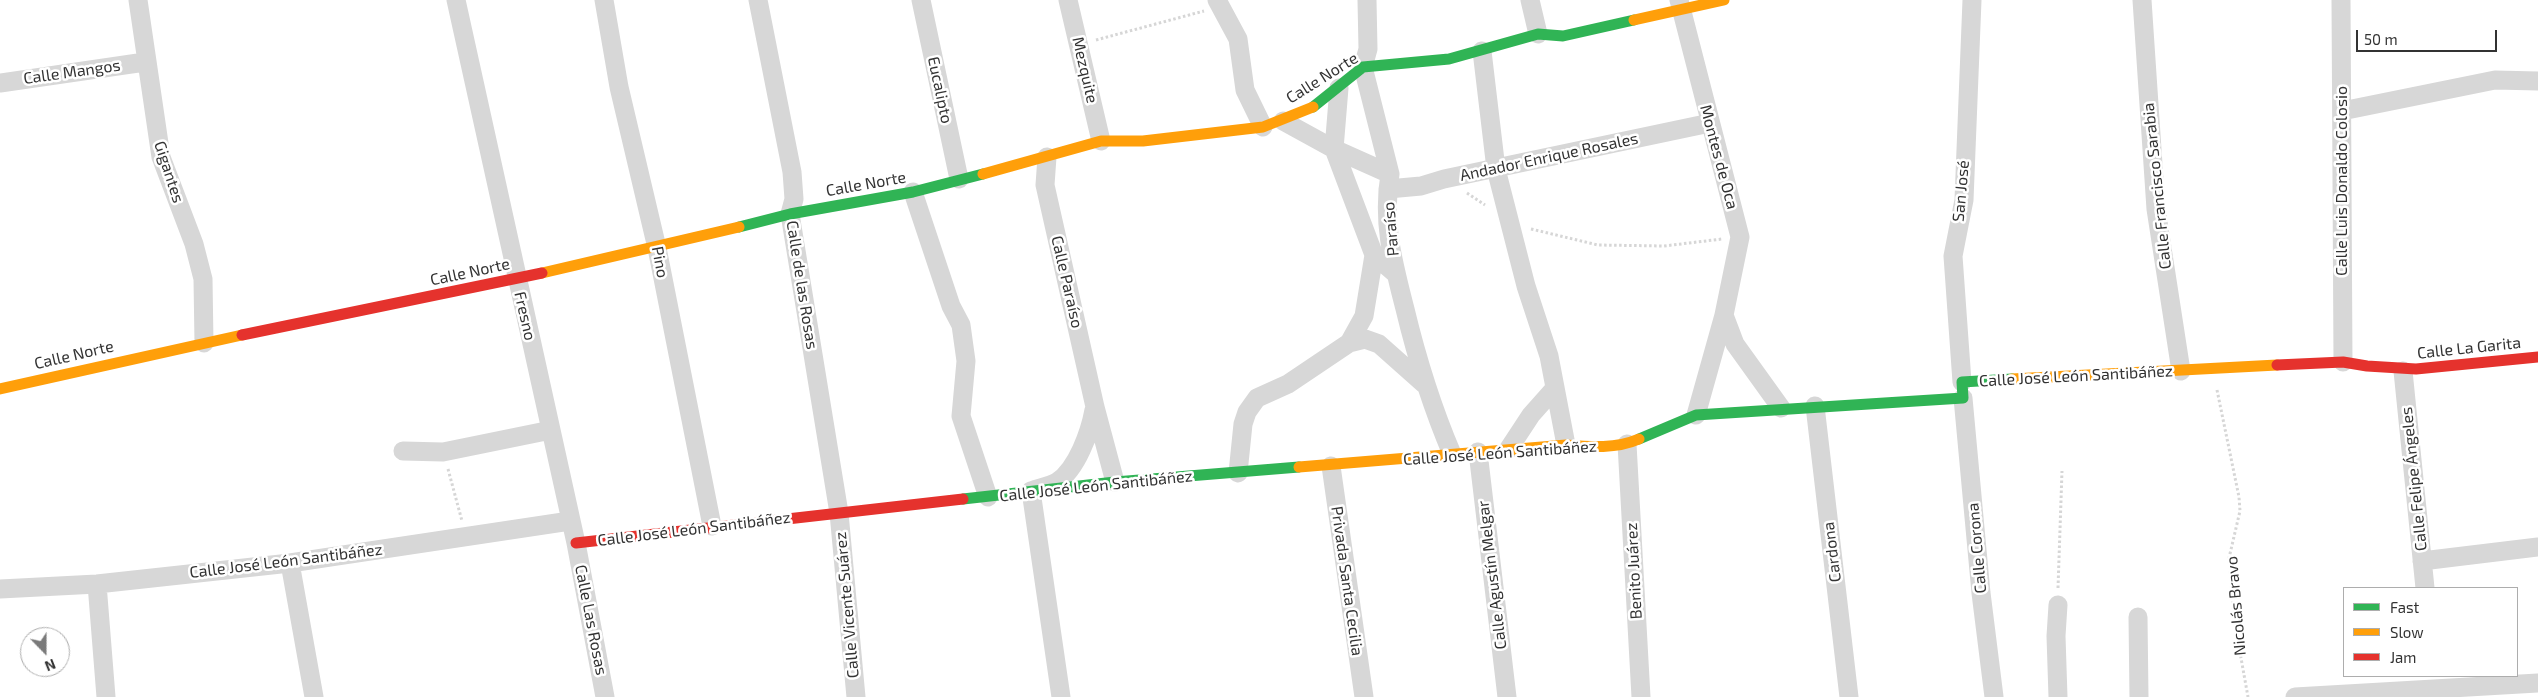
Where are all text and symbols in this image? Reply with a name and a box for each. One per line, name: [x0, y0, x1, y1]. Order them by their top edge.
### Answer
scale bar: [2358, 20, 2499, 52]
text: 50 m: [2364, 30, 2398, 48]
street label: Mezquite: [1068, 35, 1102, 105]
street label: Calle Norte: [1283, 48, 1361, 108]
street label: Eucalipto: [924, 55, 956, 125]
street label: Calle Mangos: [22, 56, 122, 88]
street label: Calle Luis Donaldo Colosio: [2332, 86, 2352, 276]
street label: Calle Francisco Sarabia: [2139, 102, 2175, 270]
street label: Montes de Oca: [1696, 103, 1742, 211]
street label: Andador Enrique Rosales: [1458, 129, 1640, 185]
street label: Gigantes: [150, 139, 188, 205]
street label: San José: [1949, 159, 1973, 223]
street label: Calle Norte: [824, 168, 908, 200]
street label: Paraíso: [1379, 201, 1403, 257]
street label: Calle de las Rosas: [782, 219, 822, 351]
street label: Calle Paraíso: [1047, 234, 1087, 330]
street label: Pino: [648, 245, 672, 279]
street label: Calle Norte: [428, 254, 512, 290]
street label: Fresno: [510, 290, 540, 342]
street label: Calle La Garita: [2416, 333, 2522, 363]
street label: Calle Norte: [32, 337, 116, 373]
street label: Calle José León Santibáñez: [1979, 361, 2173, 391]
street label: Calle Felipe Ángeles: [2397, 406, 2431, 552]
street label: Calle José León Santibáñez: [1402, 437, 1598, 469]
street label: Calle José León Santibáñez: [998, 466, 1194, 506]
street label: Calle Agustín Melgar: [1473, 499, 1511, 651]
street label: Calle Corona: [1963, 502, 1991, 594]
street label: Privada Santa Cecilia: [1327, 505, 1367, 657]
street label: Calle José León Santibáñez: [596, 508, 792, 550]
street label: Cardona: [1819, 521, 1845, 583]
street label: Benito Juárez: [1622, 522, 1646, 620]
street label: Calle Vicente Suárez: [831, 531, 863, 679]
street label: Calle José León Santibáñez: [188, 540, 384, 582]
street label: Nicolás Bravo: [2222, 555, 2250, 657]
street label: Calle Las Rosas: [571, 563, 611, 677]
legend: [2343, 587, 2518, 677]
text: Fast: [2390, 598, 2419, 616]
text: Slow: [2390, 623, 2424, 641]
north arrow: [20, 627, 70, 677]
text: Jam: [2390, 648, 2416, 666]
text: N: [43, 656, 58, 675]

